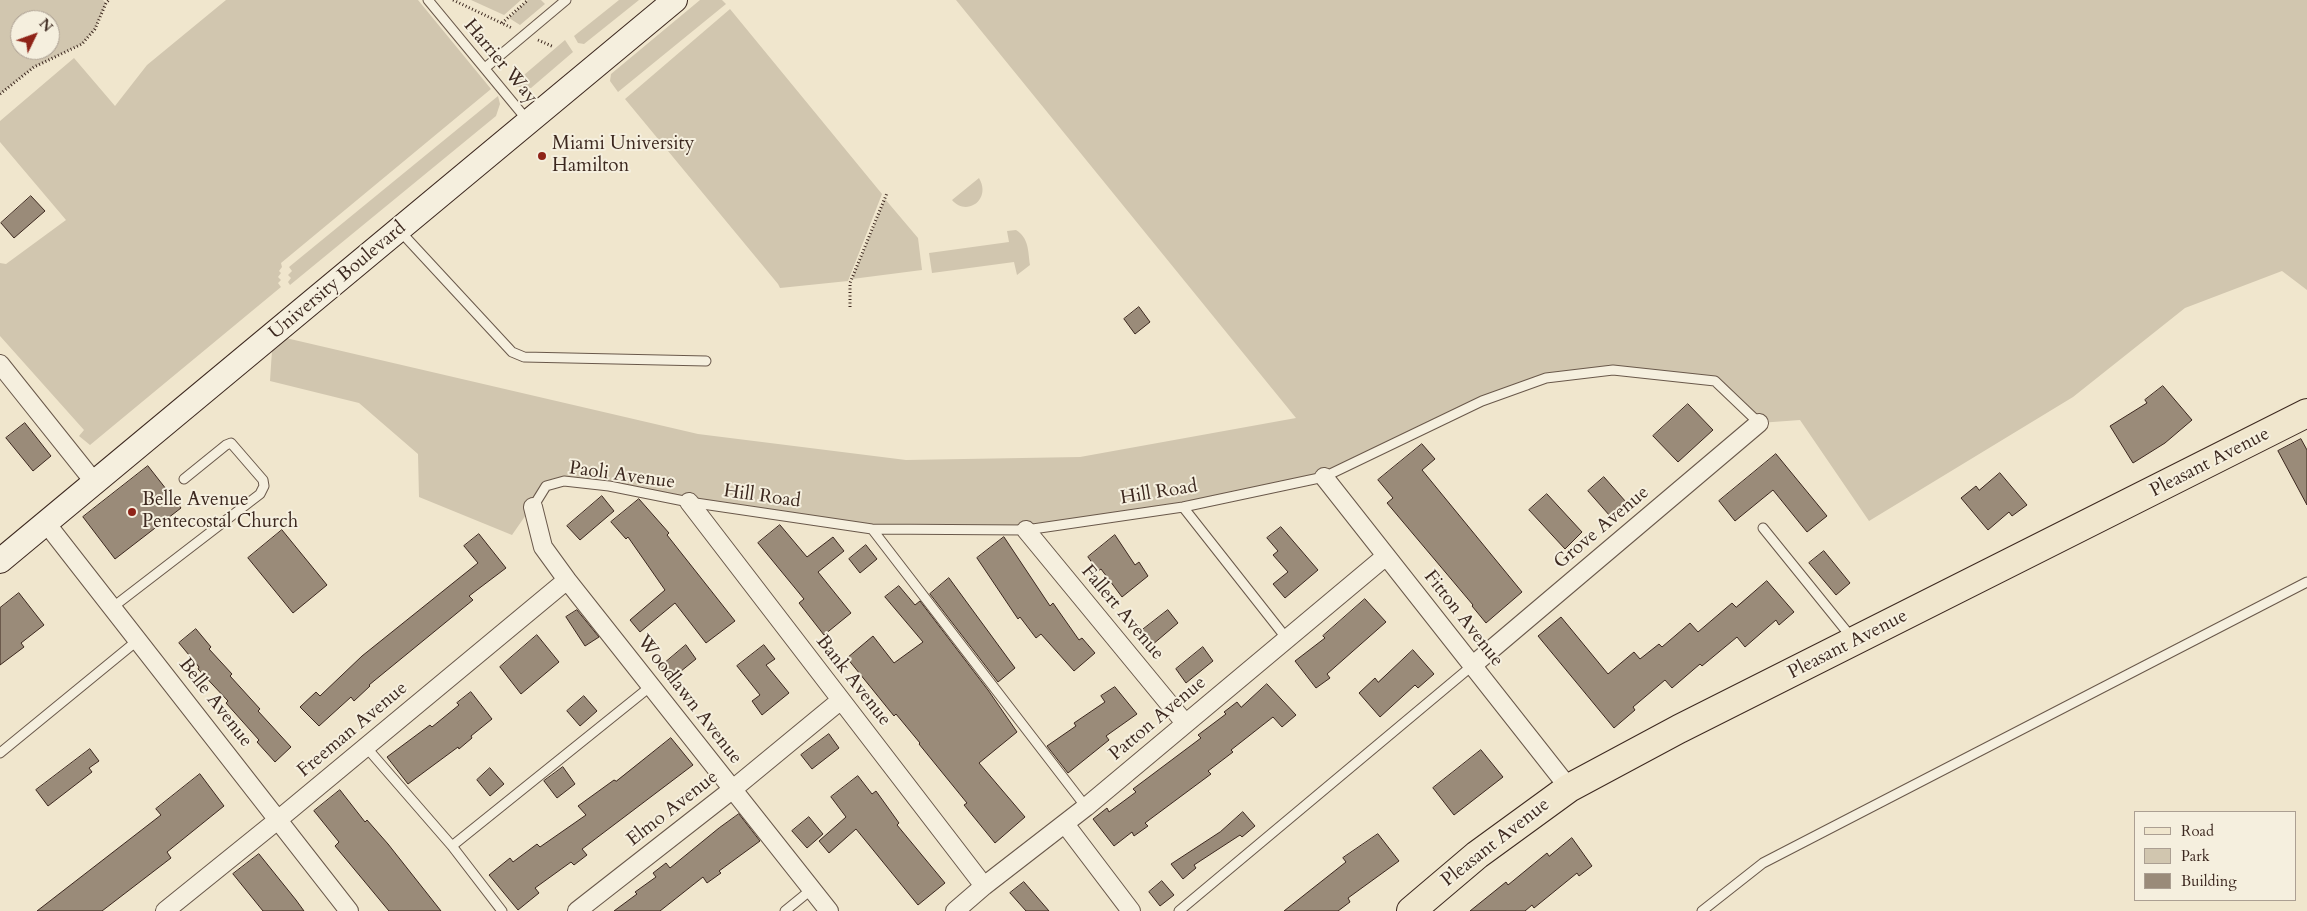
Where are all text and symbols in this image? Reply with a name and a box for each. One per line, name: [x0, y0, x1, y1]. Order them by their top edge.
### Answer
north arrow: [10, 10, 60, 60]
text: N: [35, 14, 57, 36]
street label: Harrier Way: [458, 15, 542, 109]
place label: Miami University Hamilton: [552, 134, 695, 178]
marker: Miami University Hamilton: [536, 150, 548, 162]
street label: University Boulevard: [265, 217, 411, 345]
street label: Pleasant Avenue: [2146, 423, 2274, 503]
street label: Paoli Avenue: [568, 457, 676, 495]
street label: Hill Road: [1119, 476, 1199, 510]
street label: Hill Road: [722, 480, 802, 514]
street label: Grove Avenue: [1550, 482, 1654, 574]
place label: Belle Avenue Pentecostal Church: [142, 490, 298, 534]
marker: Belle Avenue Pentecostal Church: [126, 506, 138, 518]
street label: Fallert Avenue: [1076, 561, 1168, 665]
street label: Fitton Avenue: [1418, 566, 1508, 672]
street label: Pleasant Avenue: [1784, 605, 1912, 685]
street label: Woodlawn Avenue: [632, 631, 746, 769]
street label: Bank Avenue: [811, 631, 895, 731]
street label: Belle Avenue: [173, 654, 257, 752]
street label: Patton Avenue: [1105, 672, 1211, 766]
street label: Freeman Avenue: [293, 677, 413, 783]
street label: Elmo Avenue: [623, 766, 723, 852]
street label: Pleasant Avenue: [1437, 794, 1555, 892]
legend: [2134, 811, 2297, 901]
text: Road: [2181, 821, 2214, 841]
text: Park: [2181, 846, 2210, 866]
text: Building: [2181, 871, 2237, 891]

